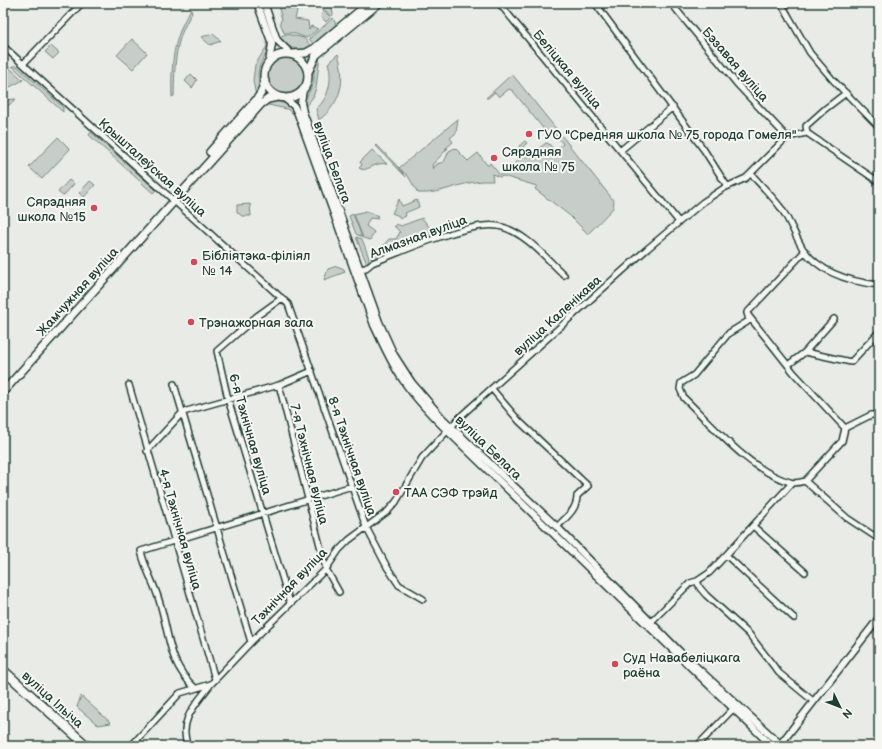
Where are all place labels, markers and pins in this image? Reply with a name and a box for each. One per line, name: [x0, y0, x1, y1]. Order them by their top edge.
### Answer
place label: ГУО "Средняя школа № 75 города Гомеля": [537, 127, 797, 143]
marker: ГУО "Средняя школа № 75 города Гомеля": [524, 129, 534, 139]
place label: Сярэдняя школа № 75: [502, 144, 575, 175]
marker: Сярэдняя школа № 75: [489, 153, 499, 163]
place label: Сярэдняя школа №15: [18, 194, 86, 225]
marker: Сярэдняя школа №15: [89, 203, 99, 213]
place label: Бібліятэка-філіял № 14: [202, 248, 310, 279]
marker: Бібліятэка-філіял № 14: [189, 257, 199, 267]
place label: Трэнажорная зала: [199, 315, 314, 331]
marker: Трэнажорная зала: [186, 317, 196, 327]
place label: ТАА СЭФ трэйд: [404, 485, 498, 501]
marker: ТАА СЭФ трэйд: [391, 487, 401, 497]
place label: Суд Навабеліцкага раёна: [623, 650, 741, 681]
marker: Суд Навабеліцкага раёна: [610, 659, 620, 669]

